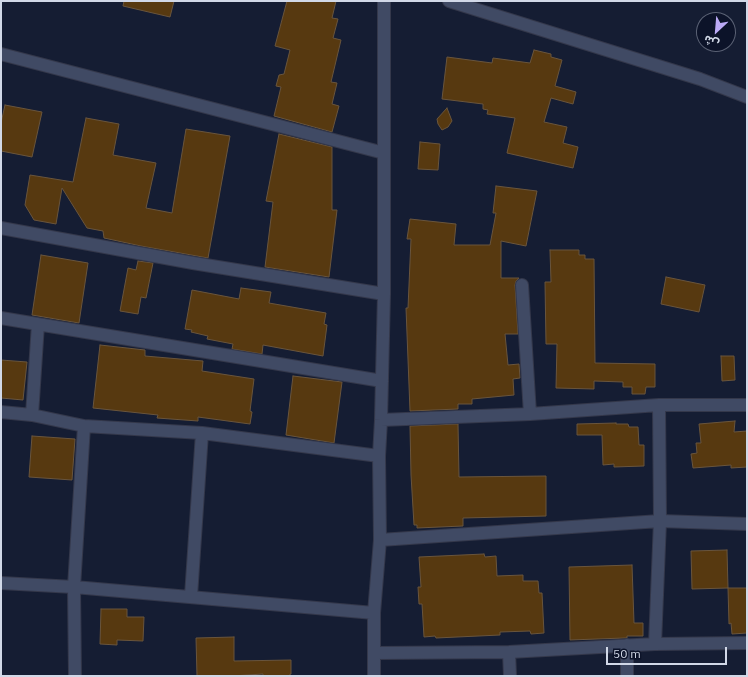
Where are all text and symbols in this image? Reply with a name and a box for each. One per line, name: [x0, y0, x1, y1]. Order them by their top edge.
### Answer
north arrow: [696, 12, 736, 52]
text: ش: [701, 32, 721, 51]
scale bar: [608, 639, 729, 665]
text: 50 m: [613, 646, 641, 661]

